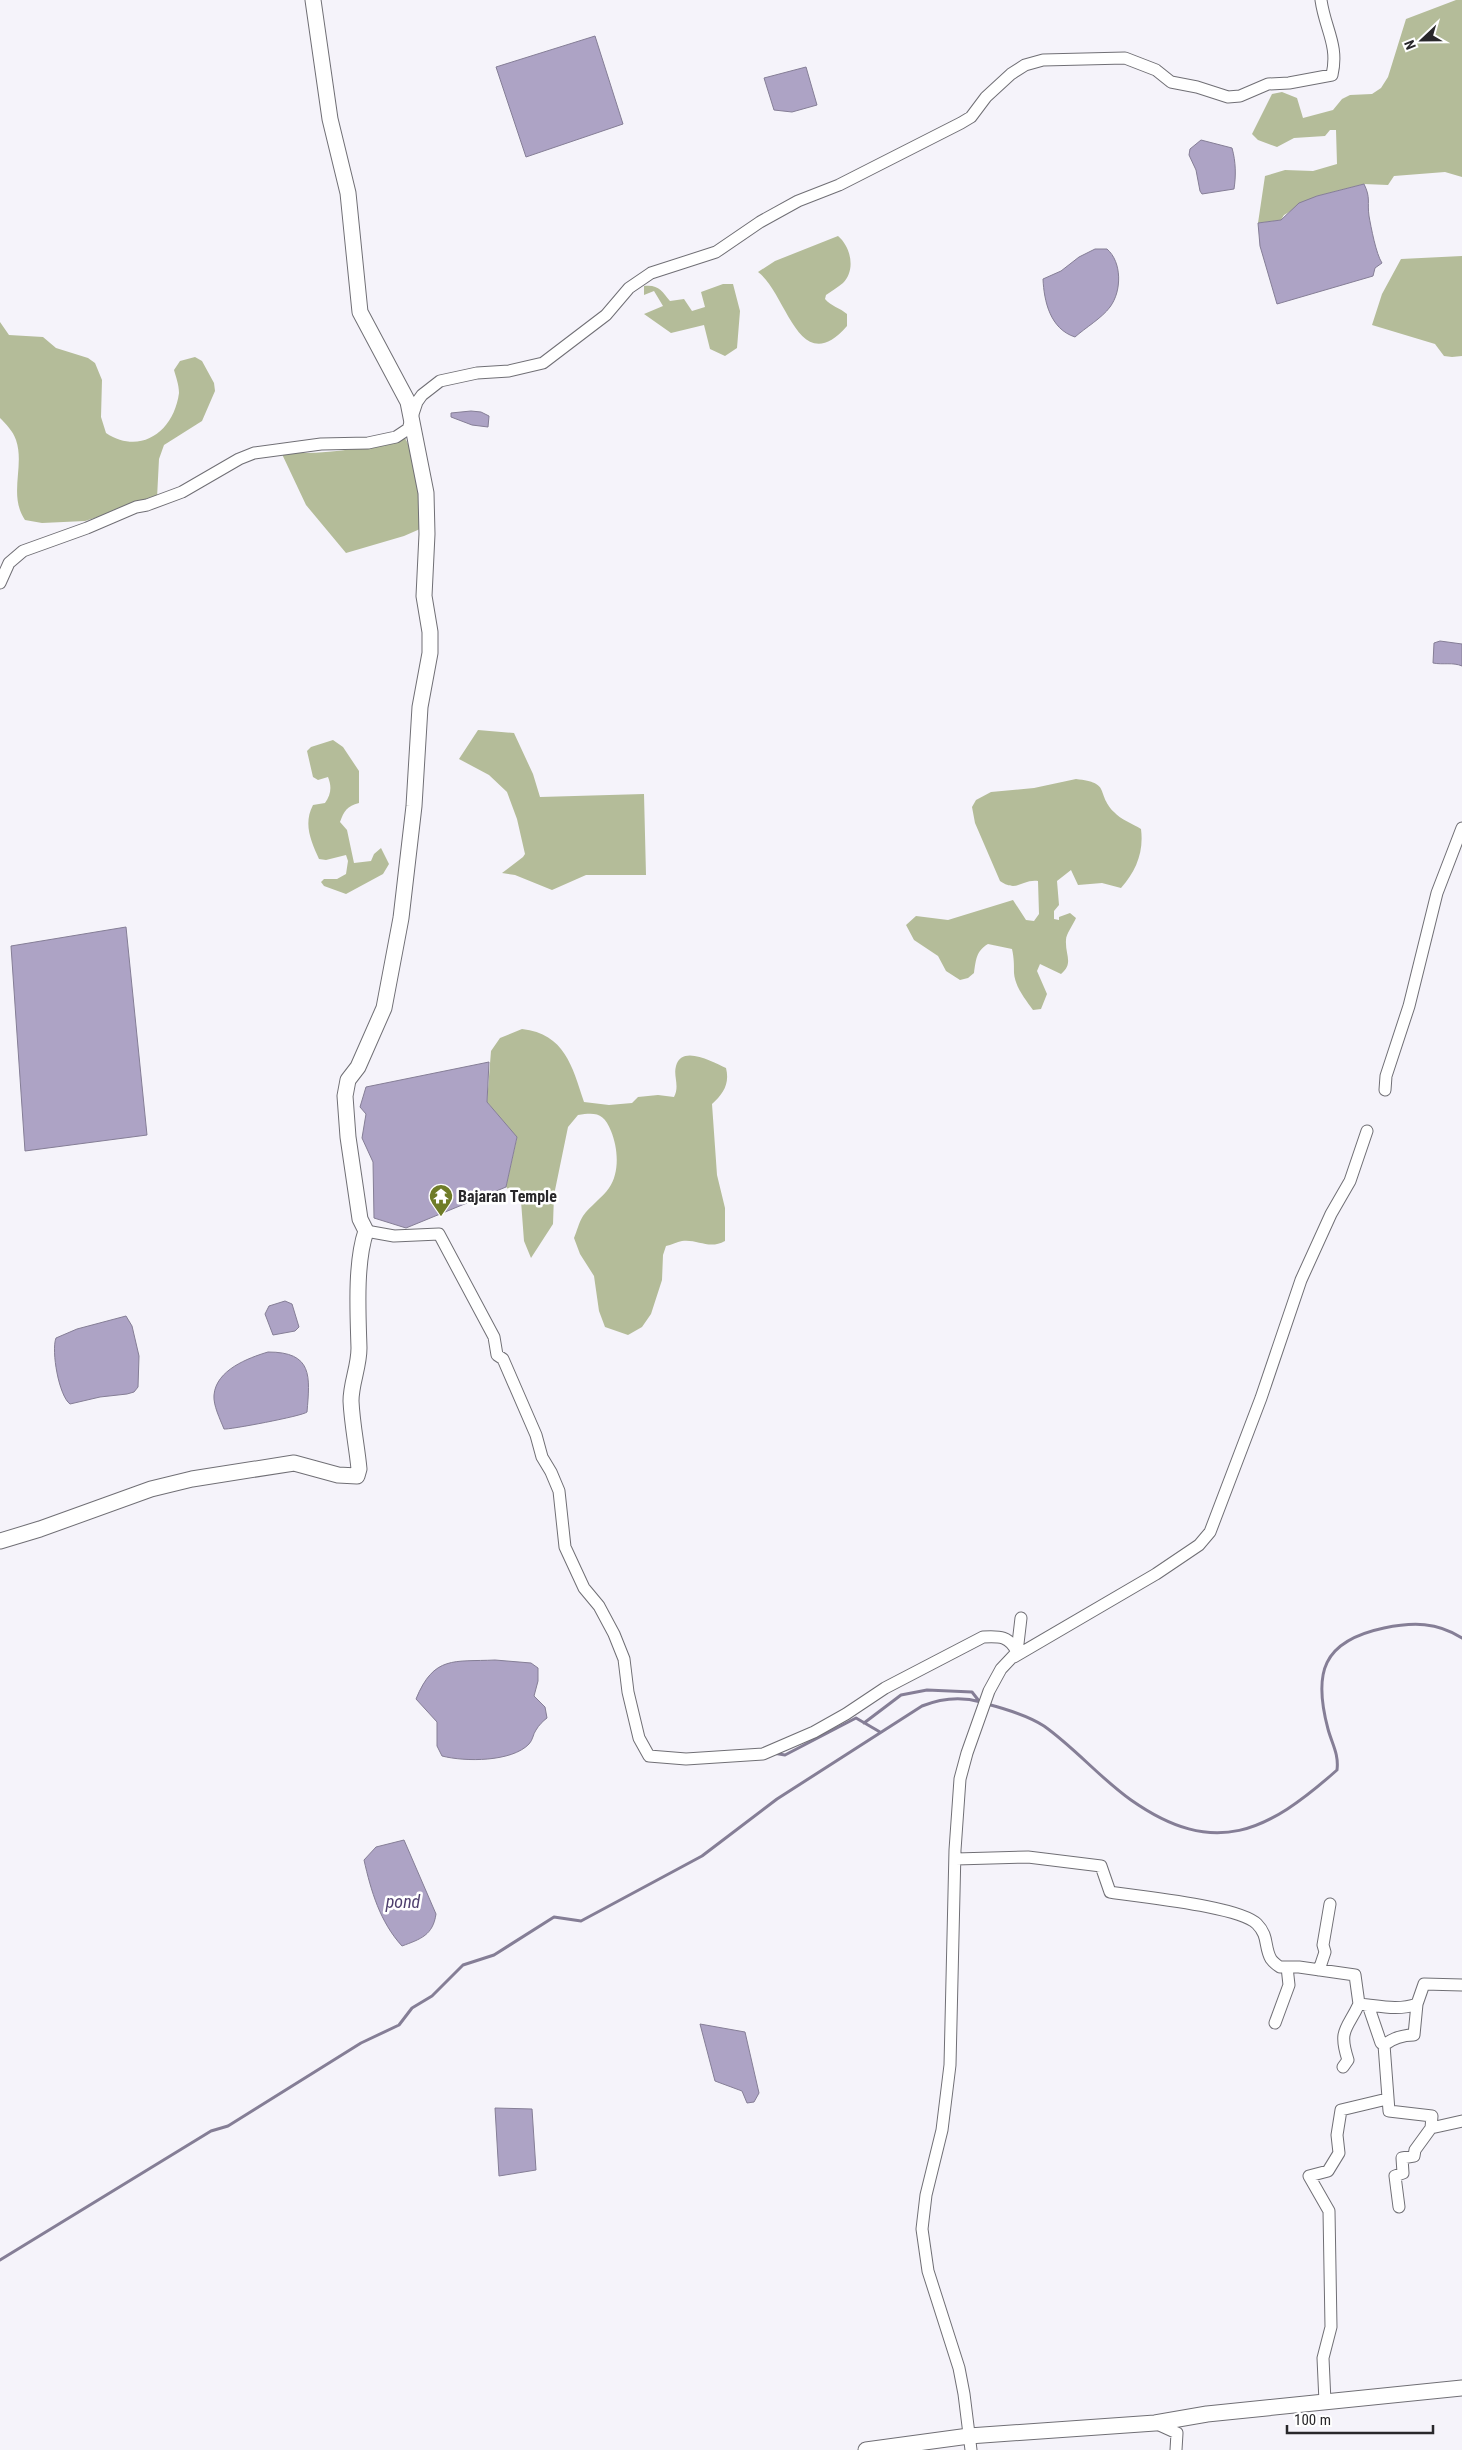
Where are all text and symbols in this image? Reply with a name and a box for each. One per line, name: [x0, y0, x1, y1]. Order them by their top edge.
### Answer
north arrow: [1397, 15, 1447, 65]
text: N: [1401, 38, 1419, 52]
temple icon: Bajaran Temple: [428, 1183, 454, 1217]
place label: Bajaran Temple: [458, 1187, 557, 1206]
water label: pond: [385, 1891, 421, 1912]
scale bar: [1287, 2402, 1433, 2434]
text: 100 m: [1294, 2411, 1331, 2429]

